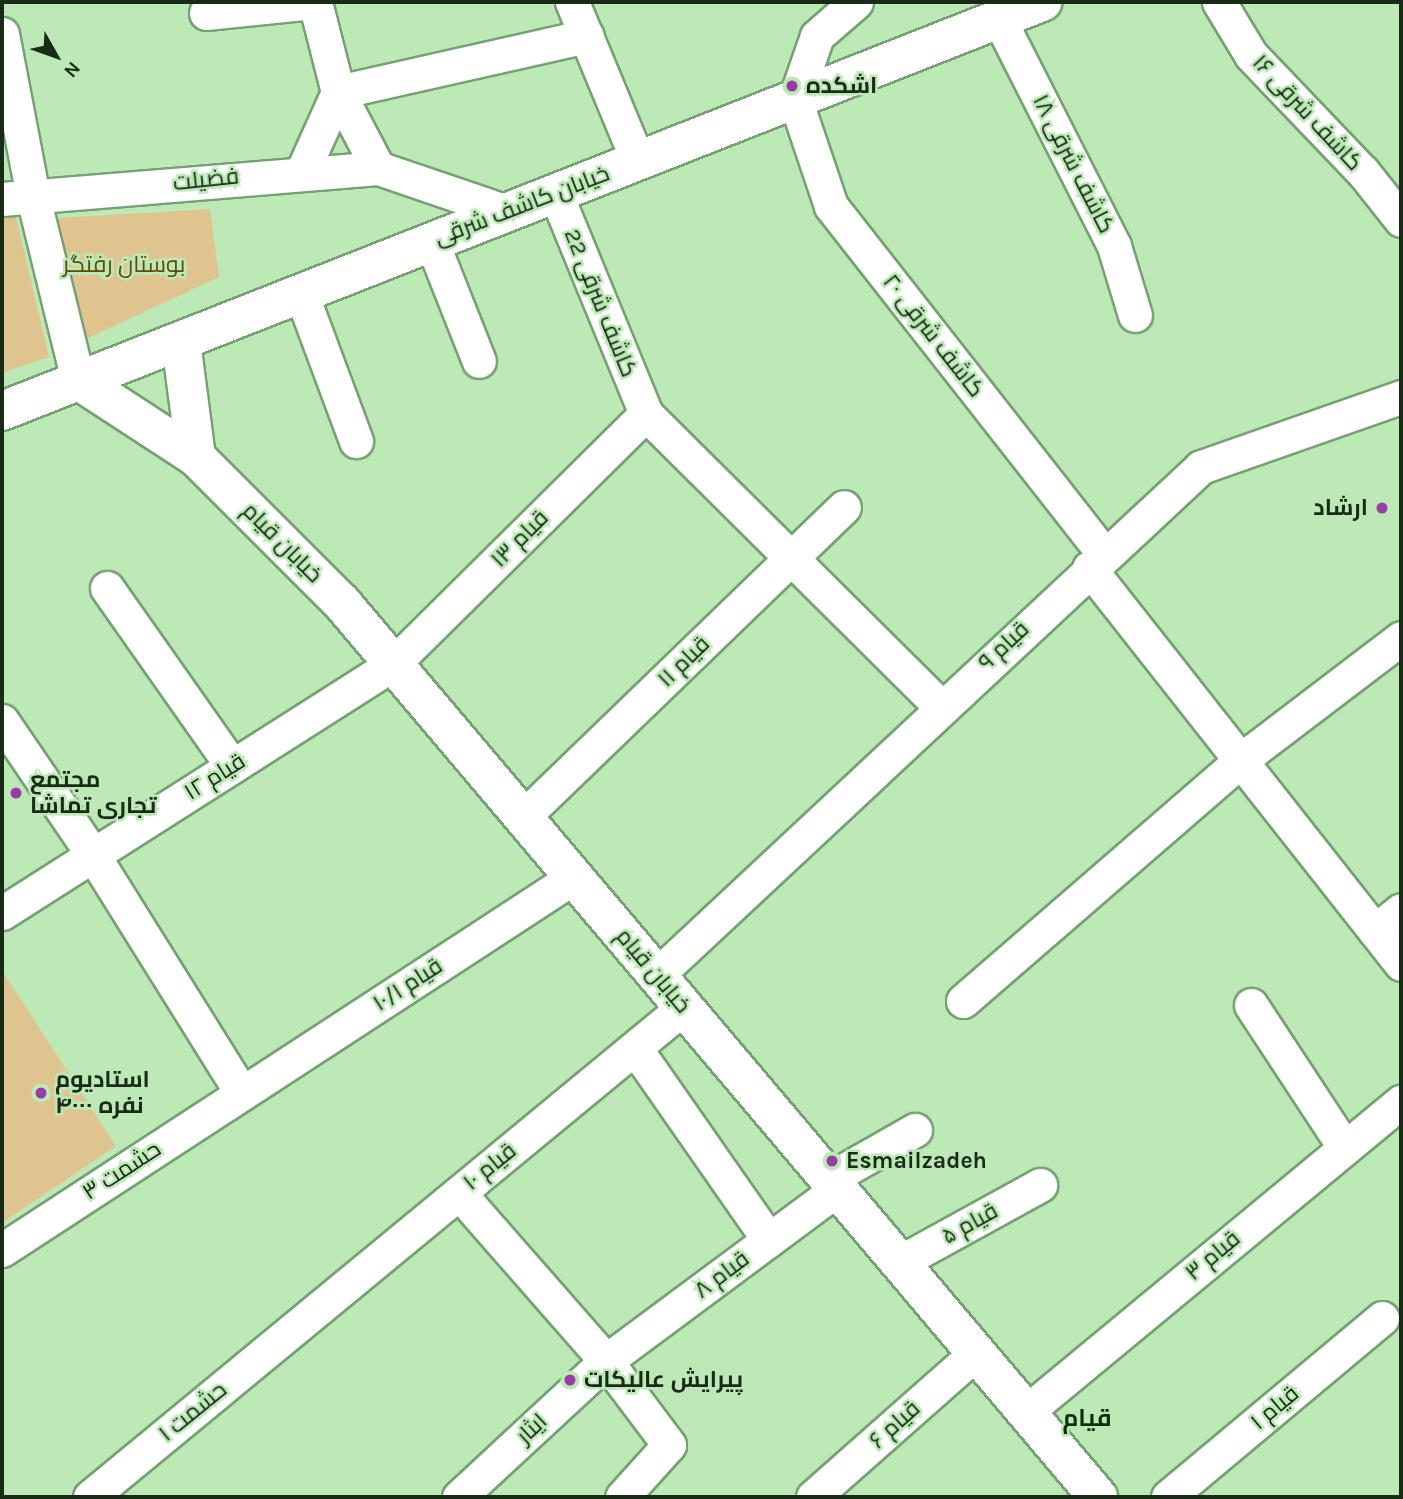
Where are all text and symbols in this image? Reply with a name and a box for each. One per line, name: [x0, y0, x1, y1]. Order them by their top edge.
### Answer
north arrow: [21, 21, 91, 91]
street label: کاشف شرقی ۱۶: [1246, 49, 1368, 177]
text: N: [59, 57, 85, 82]
place label: اشکده: [806, 72, 877, 100]
marker: اشکده: [784, 78, 800, 94]
street label: کاشف شرقی ۱۸: [1026, 90, 1120, 238]
street label: خیابان کاشف شرقی: [431, 160, 613, 252]
street label: فضیلت: [172, 163, 240, 197]
street label: کاشف شرقی 22: [558, 225, 642, 381]
park label: بوستان رفتگر: [63, 251, 185, 279]
street label: کاشف شرقی ۲۰: [876, 269, 990, 403]
place label: ارشاد: [1313, 494, 1368, 522]
street label: خیابان قیام: [236, 497, 328, 589]
marker: ارشاد: [1374, 500, 1390, 516]
street label: قیام ۱۳: [485, 504, 555, 574]
street label: قیام ۹: [973, 616, 1035, 676]
street label: قیام ۱۱: [652, 631, 716, 693]
street label: قیام ۱۲: [179, 748, 251, 806]
place label: مجتمع تجاری تماشا: [30, 766, 156, 820]
marker: مجتمع تجاری تماشا: [8, 785, 24, 801]
street label: خیابان قیام: [610, 923, 696, 1019]
street label: قیام ۱۰/۱: [368, 952, 448, 1018]
place label: استادیوم ۴۰۰۰ نفره: [55, 1066, 150, 1120]
marker: استادیوم ۴۰۰۰ نفره: [33, 1085, 49, 1101]
street label: حشمت ۳: [78, 1135, 166, 1207]
street label: قیام ۱۰: [458, 1137, 522, 1197]
place label: Esmailzadeh: [846, 1147, 987, 1175]
marker: Esmailzadeh: [824, 1153, 840, 1169]
street label: قیام ۵: [937, 1197, 1003, 1251]
street label: قیام ۳: [1180, 1225, 1246, 1287]
street label: قیام ۸: [689, 1245, 755, 1305]
place label: پیرایش عالیکات: [584, 1366, 743, 1394]
marker: پیرایش عالیکات: [562, 1372, 578, 1388]
street label: حشمت ۱: [153, 1376, 233, 1448]
street label: قیام ۱: [1245, 1380, 1305, 1436]
street label: قیام ۶: [864, 1395, 926, 1455]
district label: قیام: [1062, 1405, 1112, 1433]
street label: ایثار: [511, 1408, 553, 1450]

